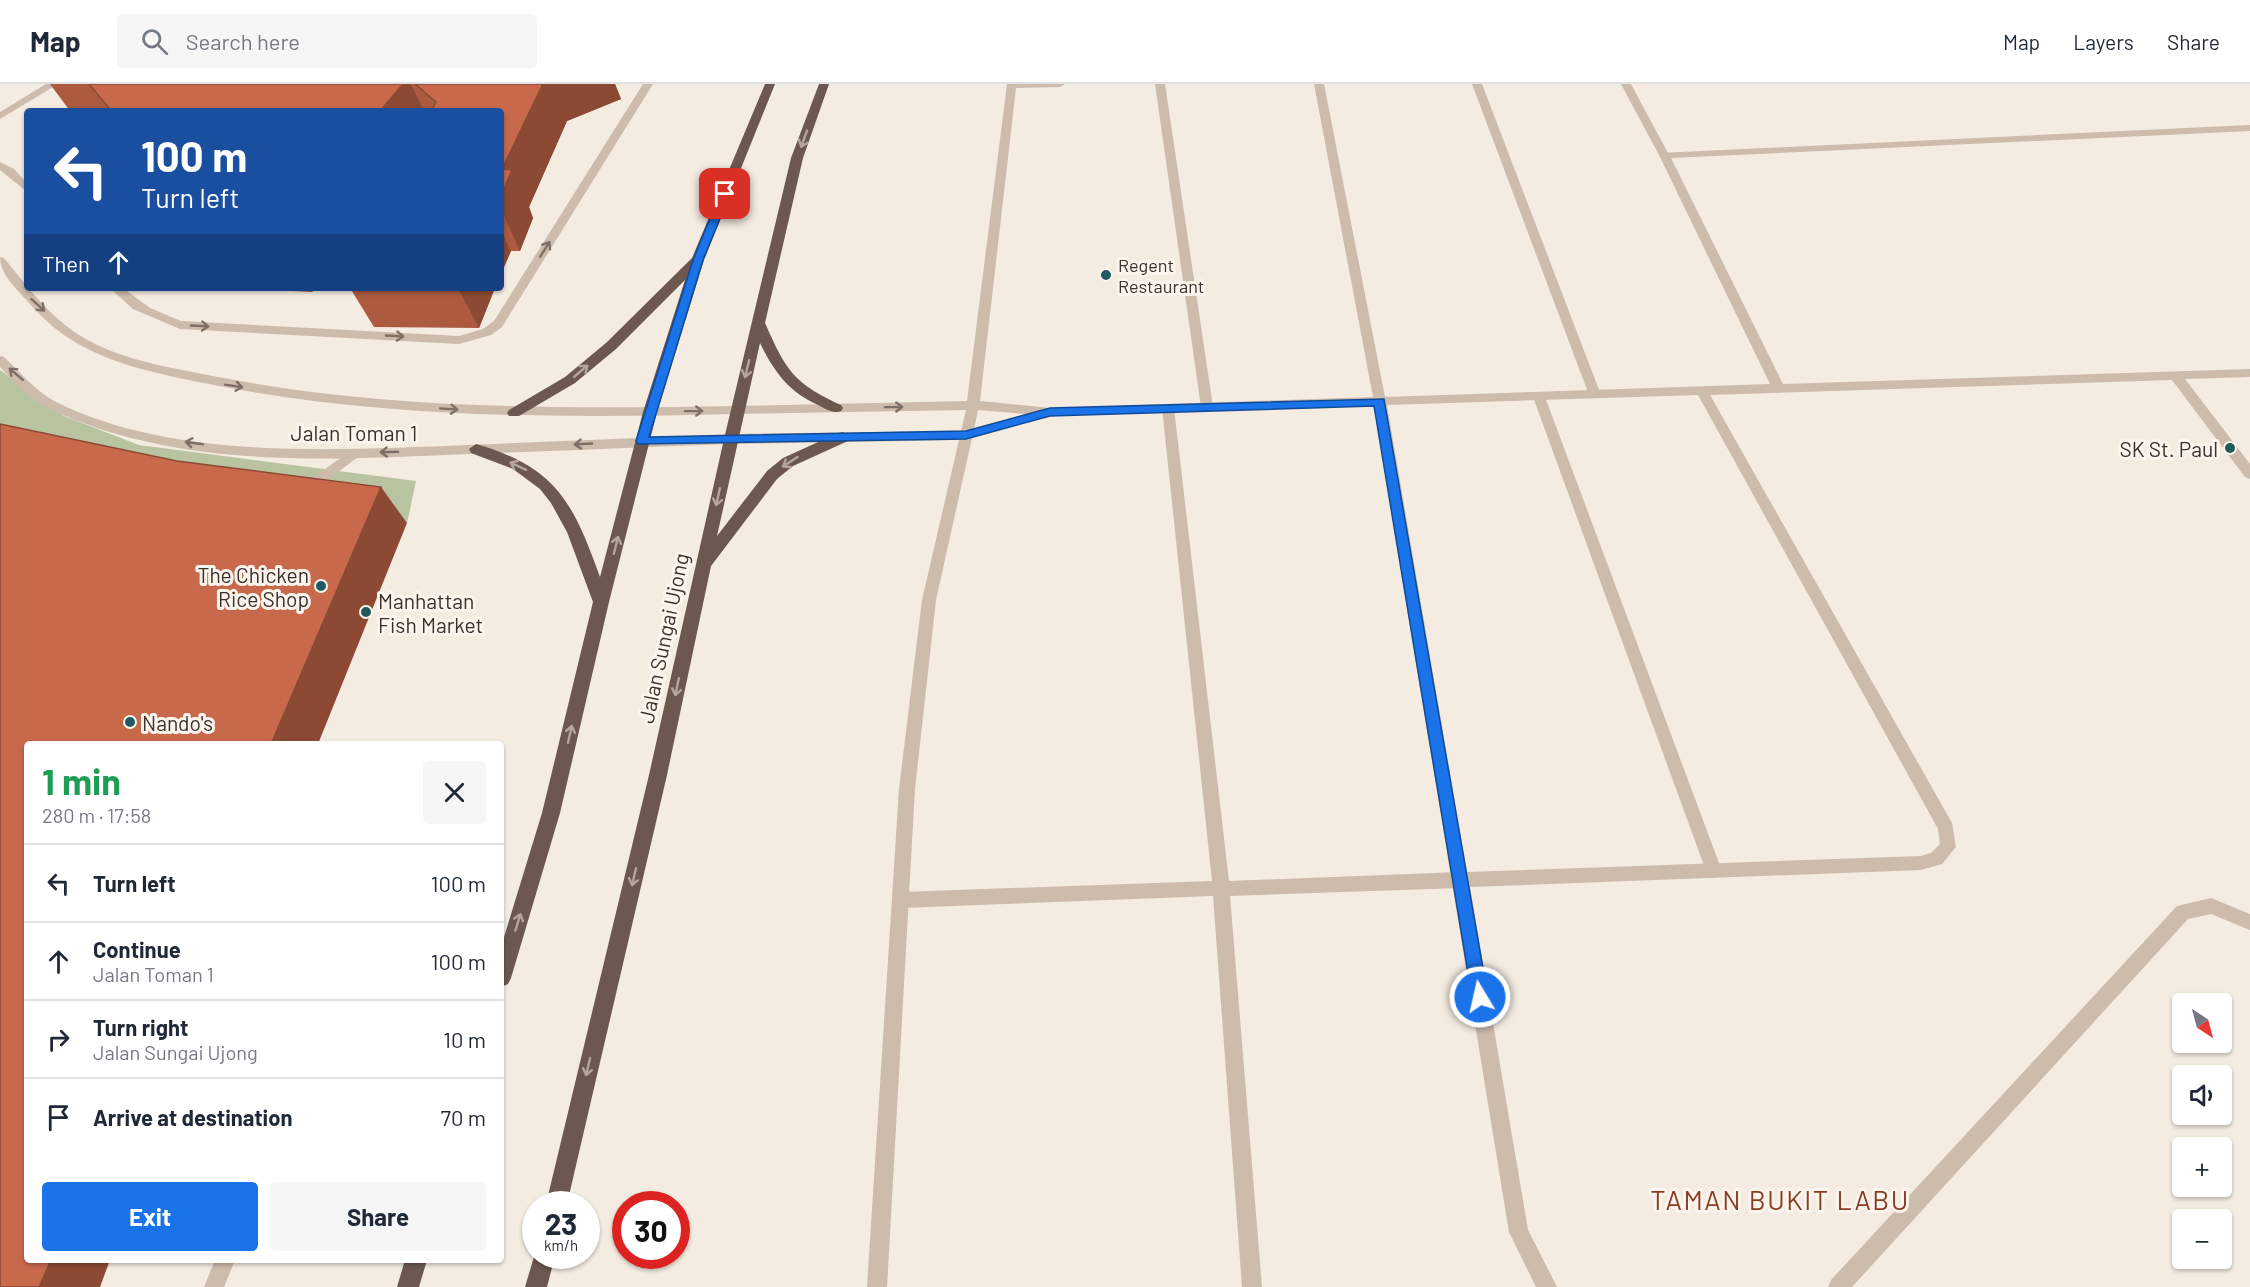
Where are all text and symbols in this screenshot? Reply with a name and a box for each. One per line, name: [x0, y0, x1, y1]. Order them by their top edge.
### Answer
search box: [117, 14, 537, 68]
text: Map: [30, 24, 81, 58]
icon: search: [138, 25, 171, 58]
text: Search here: [186, 28, 300, 54]
text: Map: [2003, 29, 2040, 54]
text: Layers: [2073, 29, 2134, 54]
text: Share: [2167, 29, 2220, 54]
one-way arrow: [798, 129, 809, 148]
text: 100 m: [141, 130, 247, 180]
icon: left: [42, 132, 120, 210]
pin: [699, 168, 750, 219]
icon: arrive: [708, 177, 741, 210]
text: Turn left: [141, 181, 239, 213]
one-way arrow: [538, 240, 551, 257]
icon: ahead: [102, 246, 135, 279]
text: Then: [42, 250, 90, 276]
place label: Regent Restaurant: [1118, 254, 1204, 297]
marker: Regent Restaurant: [1099, 268, 1113, 282]
one-way arrow: [31, 298, 46, 312]
one-way arrow: [190, 321, 210, 332]
one-way arrow: [385, 331, 405, 342]
one-way arrow: [741, 359, 753, 378]
one-way arrow: [573, 364, 588, 378]
one-way arrow: [9, 367, 24, 381]
one-way arrow: [223, 381, 243, 392]
one-way arrow: [884, 401, 904, 413]
one-way arrow: [438, 403, 458, 414]
one-way arrow: [683, 406, 703, 417]
street label: Jalan Toman 1: [291, 420, 417, 445]
place label: SK St. Paul: [2120, 436, 2218, 461]
one-way arrow: [185, 438, 204, 449]
one-way arrow: [574, 439, 594, 450]
marker: SK St. Paul: [2223, 441, 2237, 455]
one-way arrow: [379, 447, 399, 458]
one-way arrow: [782, 456, 799, 468]
one-way arrow: [509, 460, 527, 472]
one-way arrow: [712, 487, 724, 506]
one-way arrow: [610, 536, 622, 555]
street label: Jalan Sungai Ujong: [633, 551, 693, 725]
place label: The Chicken Rice Shop: [198, 562, 309, 611]
marker: The Chicken Rice Shop: [314, 579, 328, 593]
place label: Manhattan Fish Market: [378, 588, 483, 637]
marker: Manhattan Fish Market: [359, 605, 373, 619]
one-way arrow: [671, 677, 682, 696]
place label: Nando's: [142, 710, 213, 735]
marker: Nando's: [123, 715, 137, 729]
one-way arrow: [564, 725, 576, 744]
text: 1 min: [42, 759, 121, 802]
button: close: [423, 761, 486, 824]
text: 280 m · 17:58: [42, 803, 151, 827]
icon: left: [42, 867, 75, 900]
one-way arrow: [627, 867, 639, 886]
text: Turn left: [93, 870, 176, 896]
text: 100 m: [431, 870, 486, 896]
one-way arrow: [513, 913, 524, 932]
text: Continue: [93, 936, 181, 962]
icon: ahead: [42, 945, 75, 978]
text: 100 m: [431, 948, 486, 974]
text: Jalan Toman 1: [93, 962, 214, 986]
position arrow: [1448, 965, 1512, 1029]
north arrow: [2172, 993, 2232, 1053]
map controls: [2172, 993, 2232, 1269]
text: Turn right: [93, 1014, 188, 1040]
icon: right: [42, 1023, 75, 1056]
text: 10 m: [443, 1026, 486, 1052]
text: Jalan Sungai Ujong: [93, 1040, 258, 1064]
one-way arrow: [582, 1057, 594, 1076]
button: sound: [2172, 1065, 2232, 1125]
icon: arrive: [42, 1101, 75, 1134]
text: Arrive at destination: [93, 1104, 292, 1130]
text: 70 m: [441, 1104, 486, 1130]
button: +: [2172, 1137, 2232, 1197]
button: Exit: [42, 1182, 258, 1251]
button: Share: [270, 1182, 486, 1251]
district label: TAMAN BUKIT LABU: [1650, 1183, 1910, 1215]
speed limit sign: 30: [612, 1191, 690, 1269]
text: 23: [545, 1205, 577, 1241]
button: −: [2172, 1209, 2232, 1269]
text: km/h: [544, 1236, 578, 1254]

